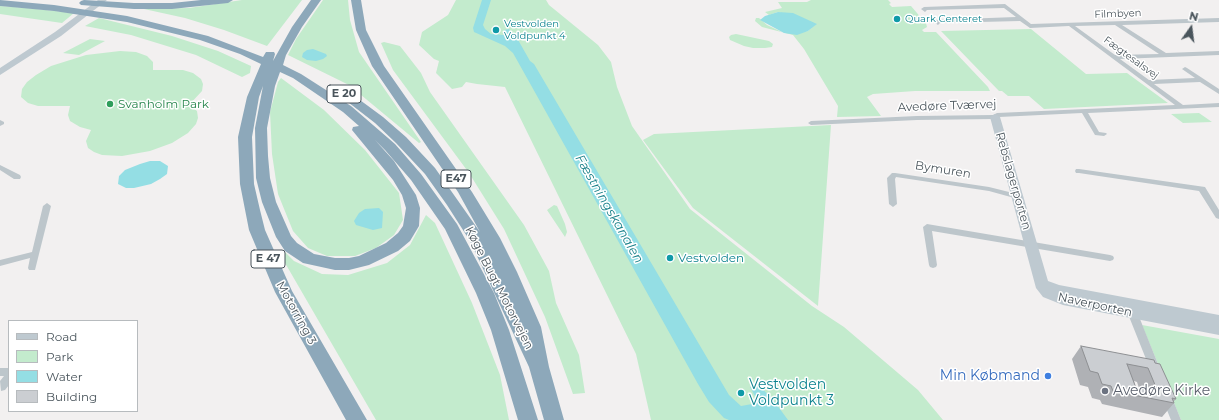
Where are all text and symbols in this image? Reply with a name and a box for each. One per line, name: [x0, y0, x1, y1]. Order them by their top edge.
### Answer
street label: Filmbyen: [1094, 7, 1142, 21]
north arrow: [1171, 8, 1211, 48]
text: N: [1188, 8, 1200, 24]
place label: Quark Centeret: [905, 13, 982, 25]
marker: Quark Centeret: [892, 14, 902, 24]
place label: Vestvolden Voldpunkt 4: [504, 18, 566, 42]
marker: Vestvolden Voldpunkt 4: [491, 25, 501, 35]
street label: Fægtesalsvej: [1101, 34, 1161, 82]
road number: E 20: [327, 85, 361, 103]
place label: Svanholm Park: [118, 97, 209, 111]
street label: Avedøre Tværvej: [897, 97, 997, 115]
marker: Svanholm Park: [105, 99, 115, 109]
street label: Rebslagerporten: [992, 130, 1034, 232]
water label: Fæstningskanalen: [571, 152, 647, 266]
street label: Bymuren: [914, 158, 972, 182]
road number: E47: [441, 170, 471, 188]
street label: Køge Bugt Motorvejen: [462, 224, 536, 352]
road number: E 47: [251, 250, 285, 268]
place label: Vestvolden: [678, 251, 744, 265]
marker: Vestvolden: [665, 253, 675, 263]
street label: Motorring 3: [273, 279, 319, 347]
street label: Naverporten: [1056, 290, 1134, 320]
legend: [8, 320, 138, 412]
text: Road: [46, 329, 77, 344]
text: Park: [46, 349, 73, 364]
place label: Min Købmand: [940, 368, 1040, 384]
text: Water: [46, 369, 82, 384]
marker: Min Købmand: [1043, 371, 1053, 381]
place label: Vestvolden Voldpunkt 3: [749, 377, 834, 410]
place label: Avedøre Kirke: [1113, 383, 1210, 399]
marker: Avedøre Kirke: [1100, 386, 1110, 396]
marker: Vestvolden Voldpunkt 3: [736, 388, 746, 398]
text: Building: [46, 389, 97, 404]

